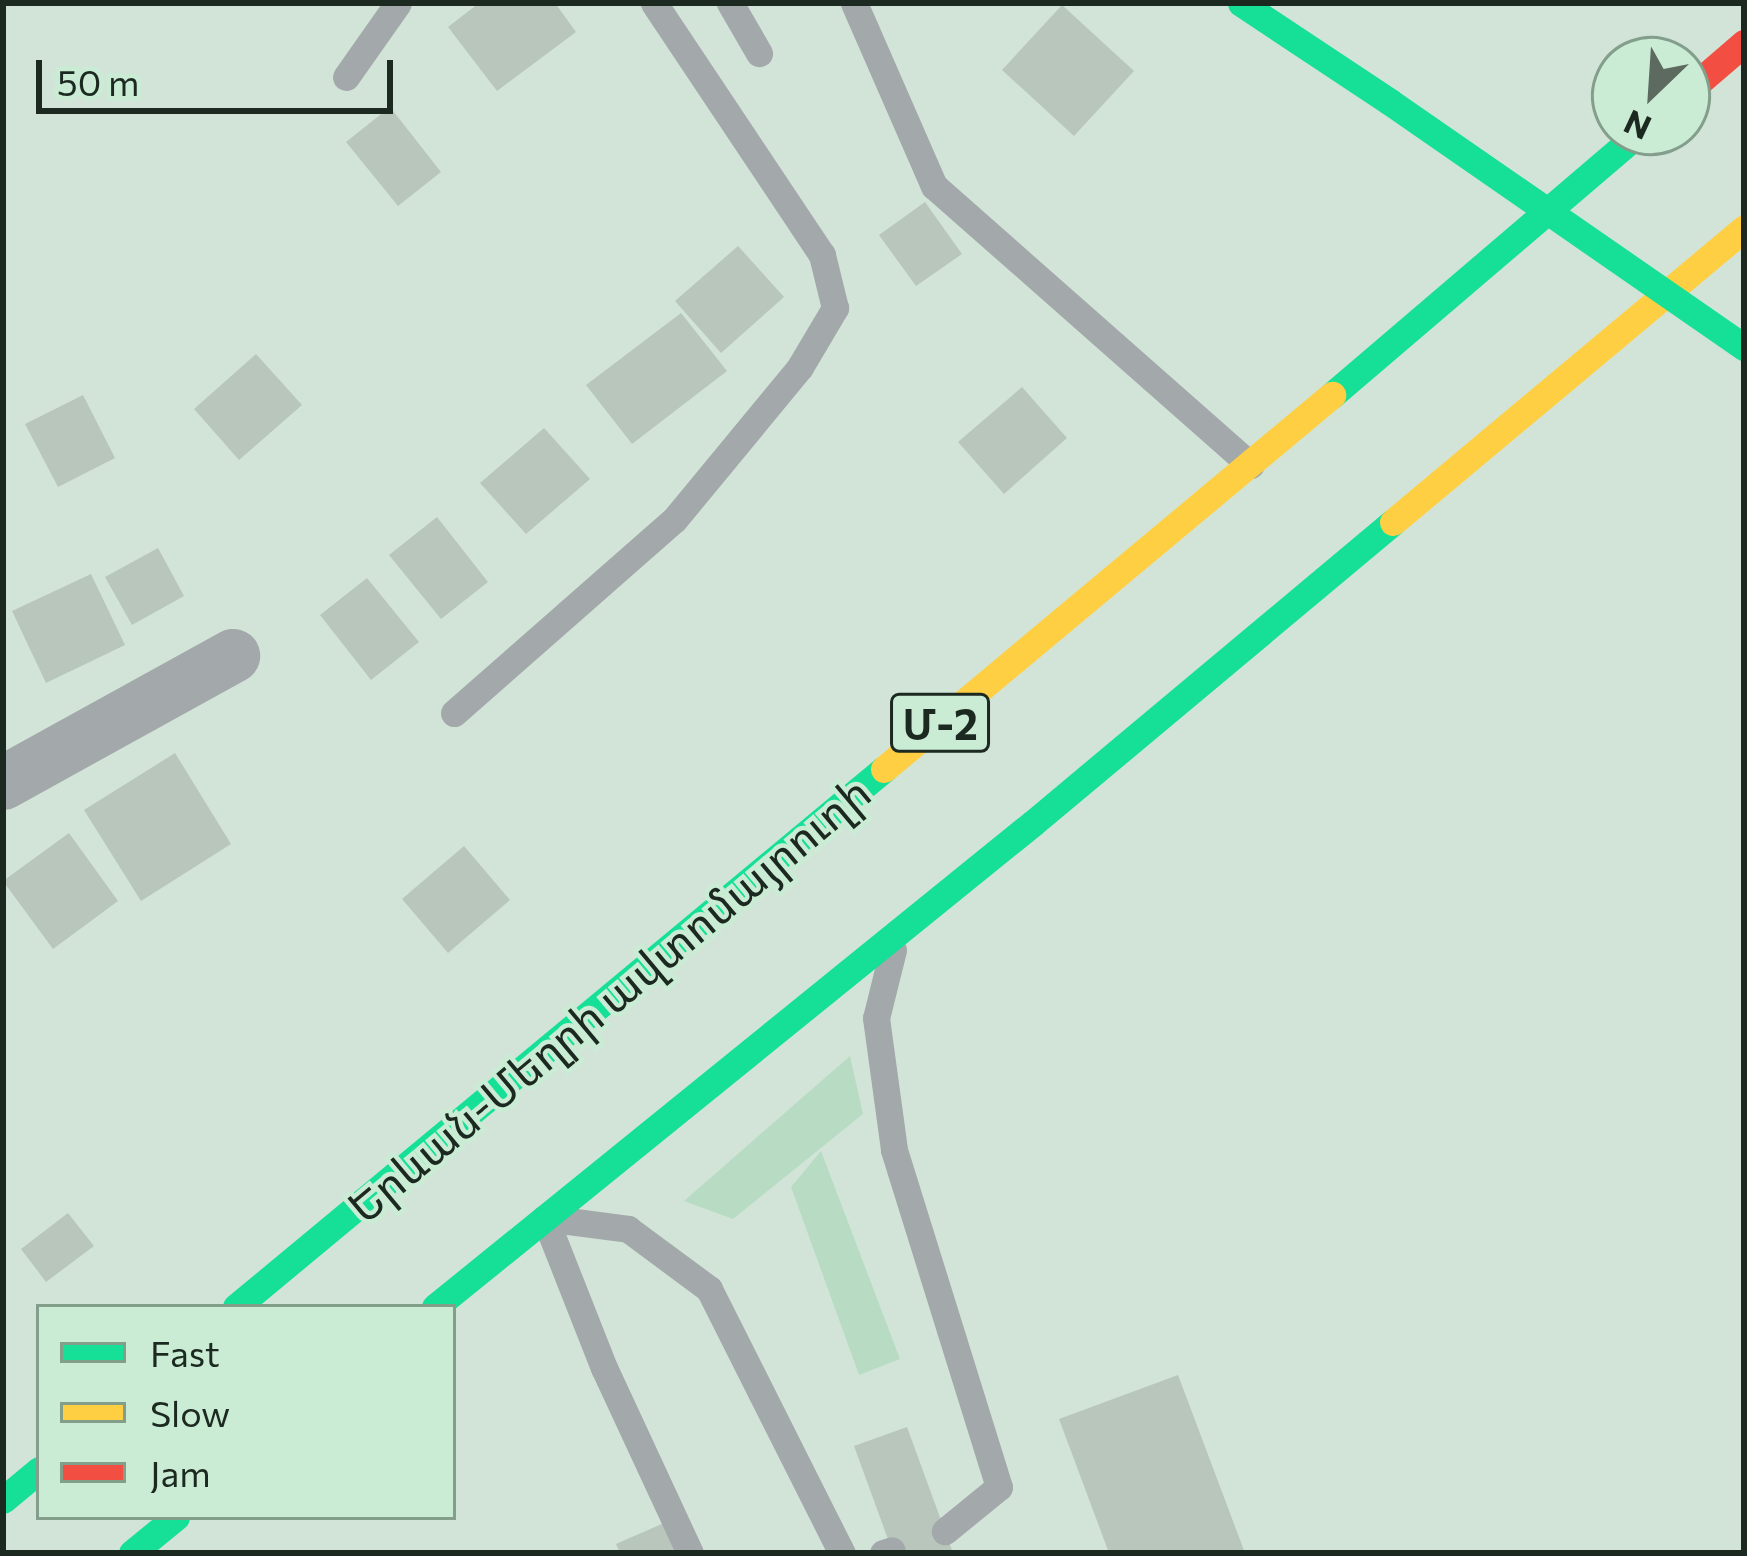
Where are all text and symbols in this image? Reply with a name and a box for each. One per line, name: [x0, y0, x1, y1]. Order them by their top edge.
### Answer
scale bar: [42, 36, 399, 110]
north arrow: [1591, 36, 1711, 156]
text: 50 m: [57, 59, 139, 103]
text: N: [1617, 103, 1657, 150]
road number: Մ-2: [889, 687, 991, 759]
street label: Երևան-Մեղրի ավտոմայրուղի: [336, 764, 880, 1232]
legend: [36, 1304, 456, 1520]
text: Fast: [150, 1330, 220, 1374]
text: Slow: [150, 1390, 230, 1434]
text: Jam: [150, 1450, 211, 1494]

